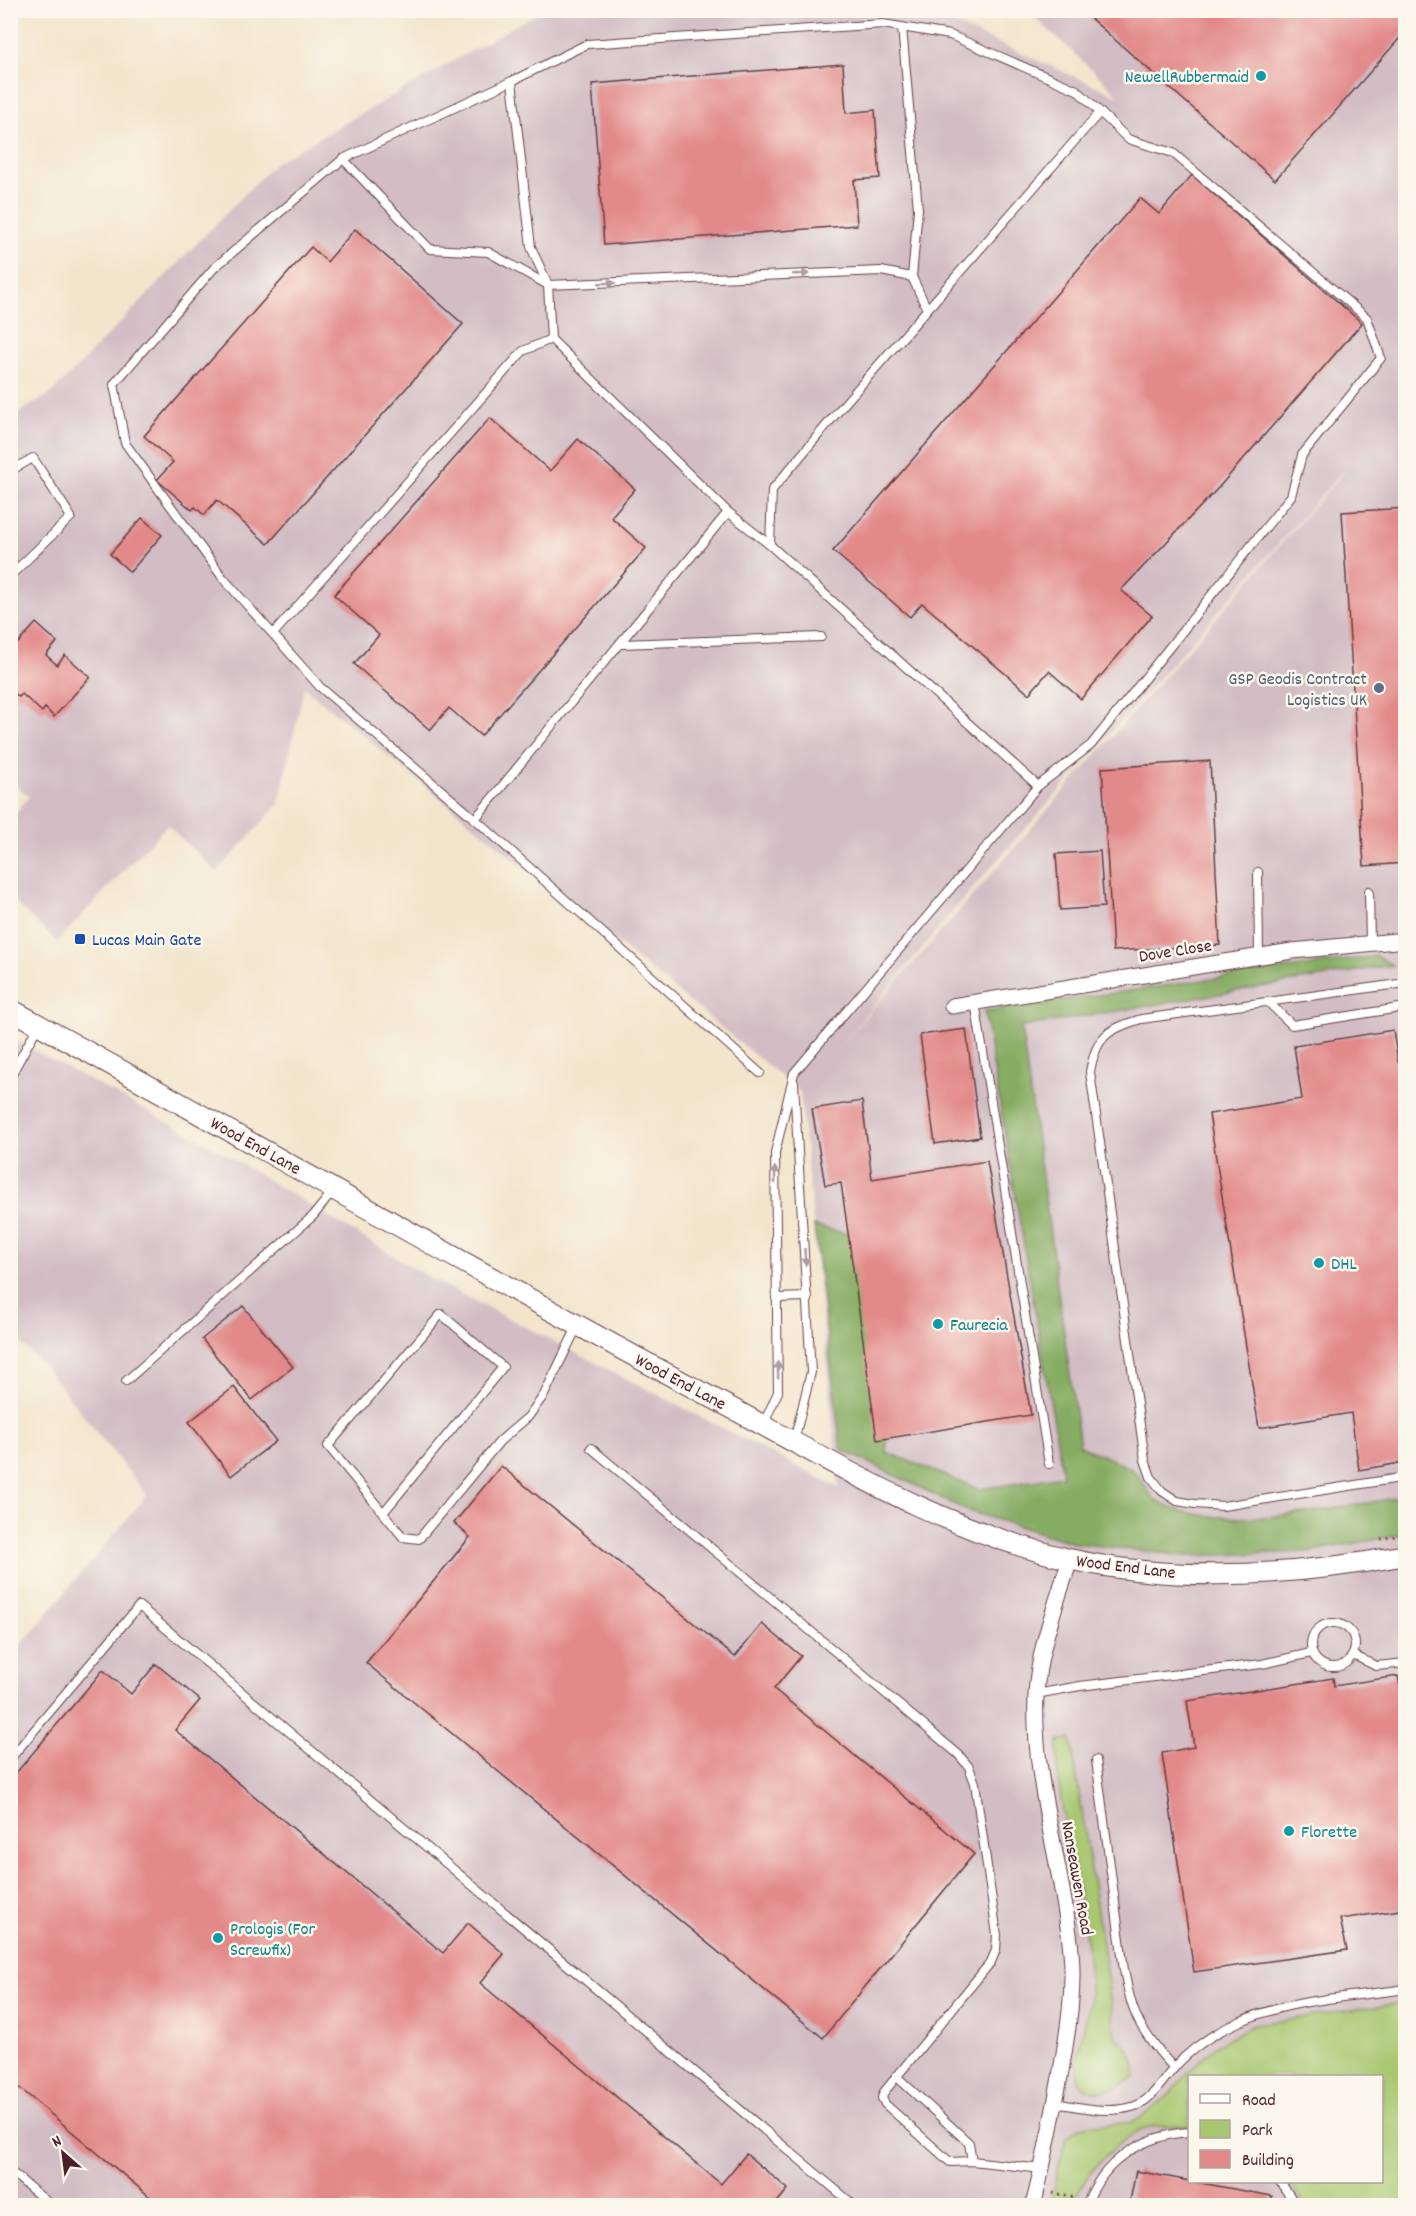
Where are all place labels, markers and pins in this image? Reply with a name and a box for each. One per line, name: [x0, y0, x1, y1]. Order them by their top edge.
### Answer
place label: NewellRubbermaid: [1125, 66, 1249, 91]
marker: NewellRubbermaid: [1254, 69, 1268, 83]
place label: GSP Geodis Contract Logistics UK: [1228, 668, 1367, 714]
marker: GSP Geodis Contract Logistics UK: [1372, 681, 1386, 695]
place label: Lucas Main Gate: [92, 929, 201, 954]
marker: Lucas Main Gate: [73, 932, 87, 946]
place label: DHL: [1331, 1253, 1358, 1278]
marker: DHL: [1312, 1256, 1326, 1270]
place label: Faurecia: [950, 1314, 1008, 1339]
marker: Faurecia: [931, 1317, 945, 1331]
place label: Florette: [1301, 1821, 1357, 1846]
marker: Florette: [1282, 1824, 1296, 1838]
place label: Prologis (For Screwfix): [230, 1918, 315, 1964]
marker: Prologis (For Screwfix): [211, 1931, 225, 1945]

